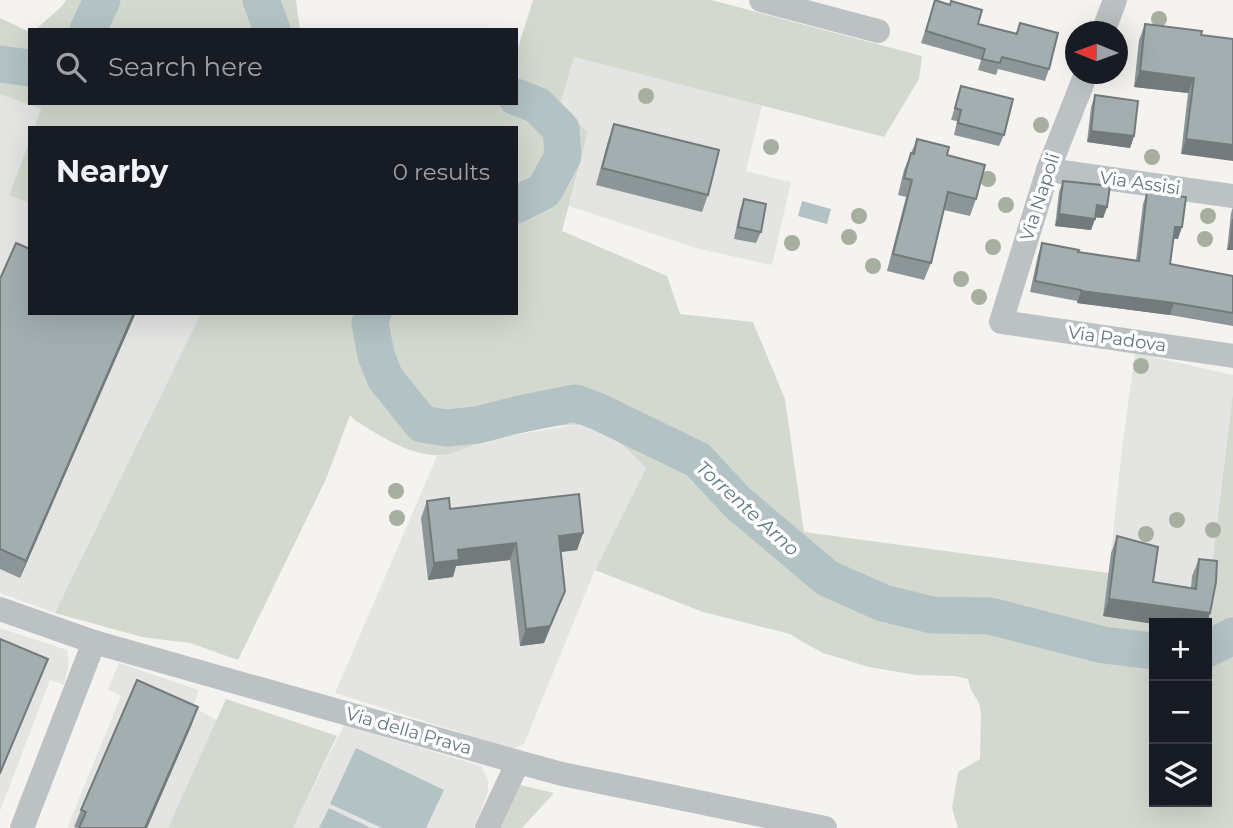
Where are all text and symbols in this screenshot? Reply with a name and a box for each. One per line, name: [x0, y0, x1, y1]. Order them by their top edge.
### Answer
north arrow: [1065, 21, 1128, 84]
search box: [28, 28, 518, 105]
icon: search: [52, 48, 90, 86]
text: Search here: [108, 51, 263, 83]
street label: Via Napoli: [1015, 150, 1065, 244]
text: Nearby: [56, 153, 168, 190]
text: 0 results: [393, 158, 490, 186]
street label: Via Assisi: [1098, 166, 1182, 200]
street label: Via Padova: [1066, 321, 1168, 357]
water label: Torrente Arno: [691, 456, 804, 561]
map controls: [1149, 618, 1212, 807]
button: +: [1149, 618, 1212, 681]
button: −: [1149, 681, 1212, 744]
street label: Via della Prava: [343, 703, 475, 759]
button: layers: [1149, 744, 1212, 807]

